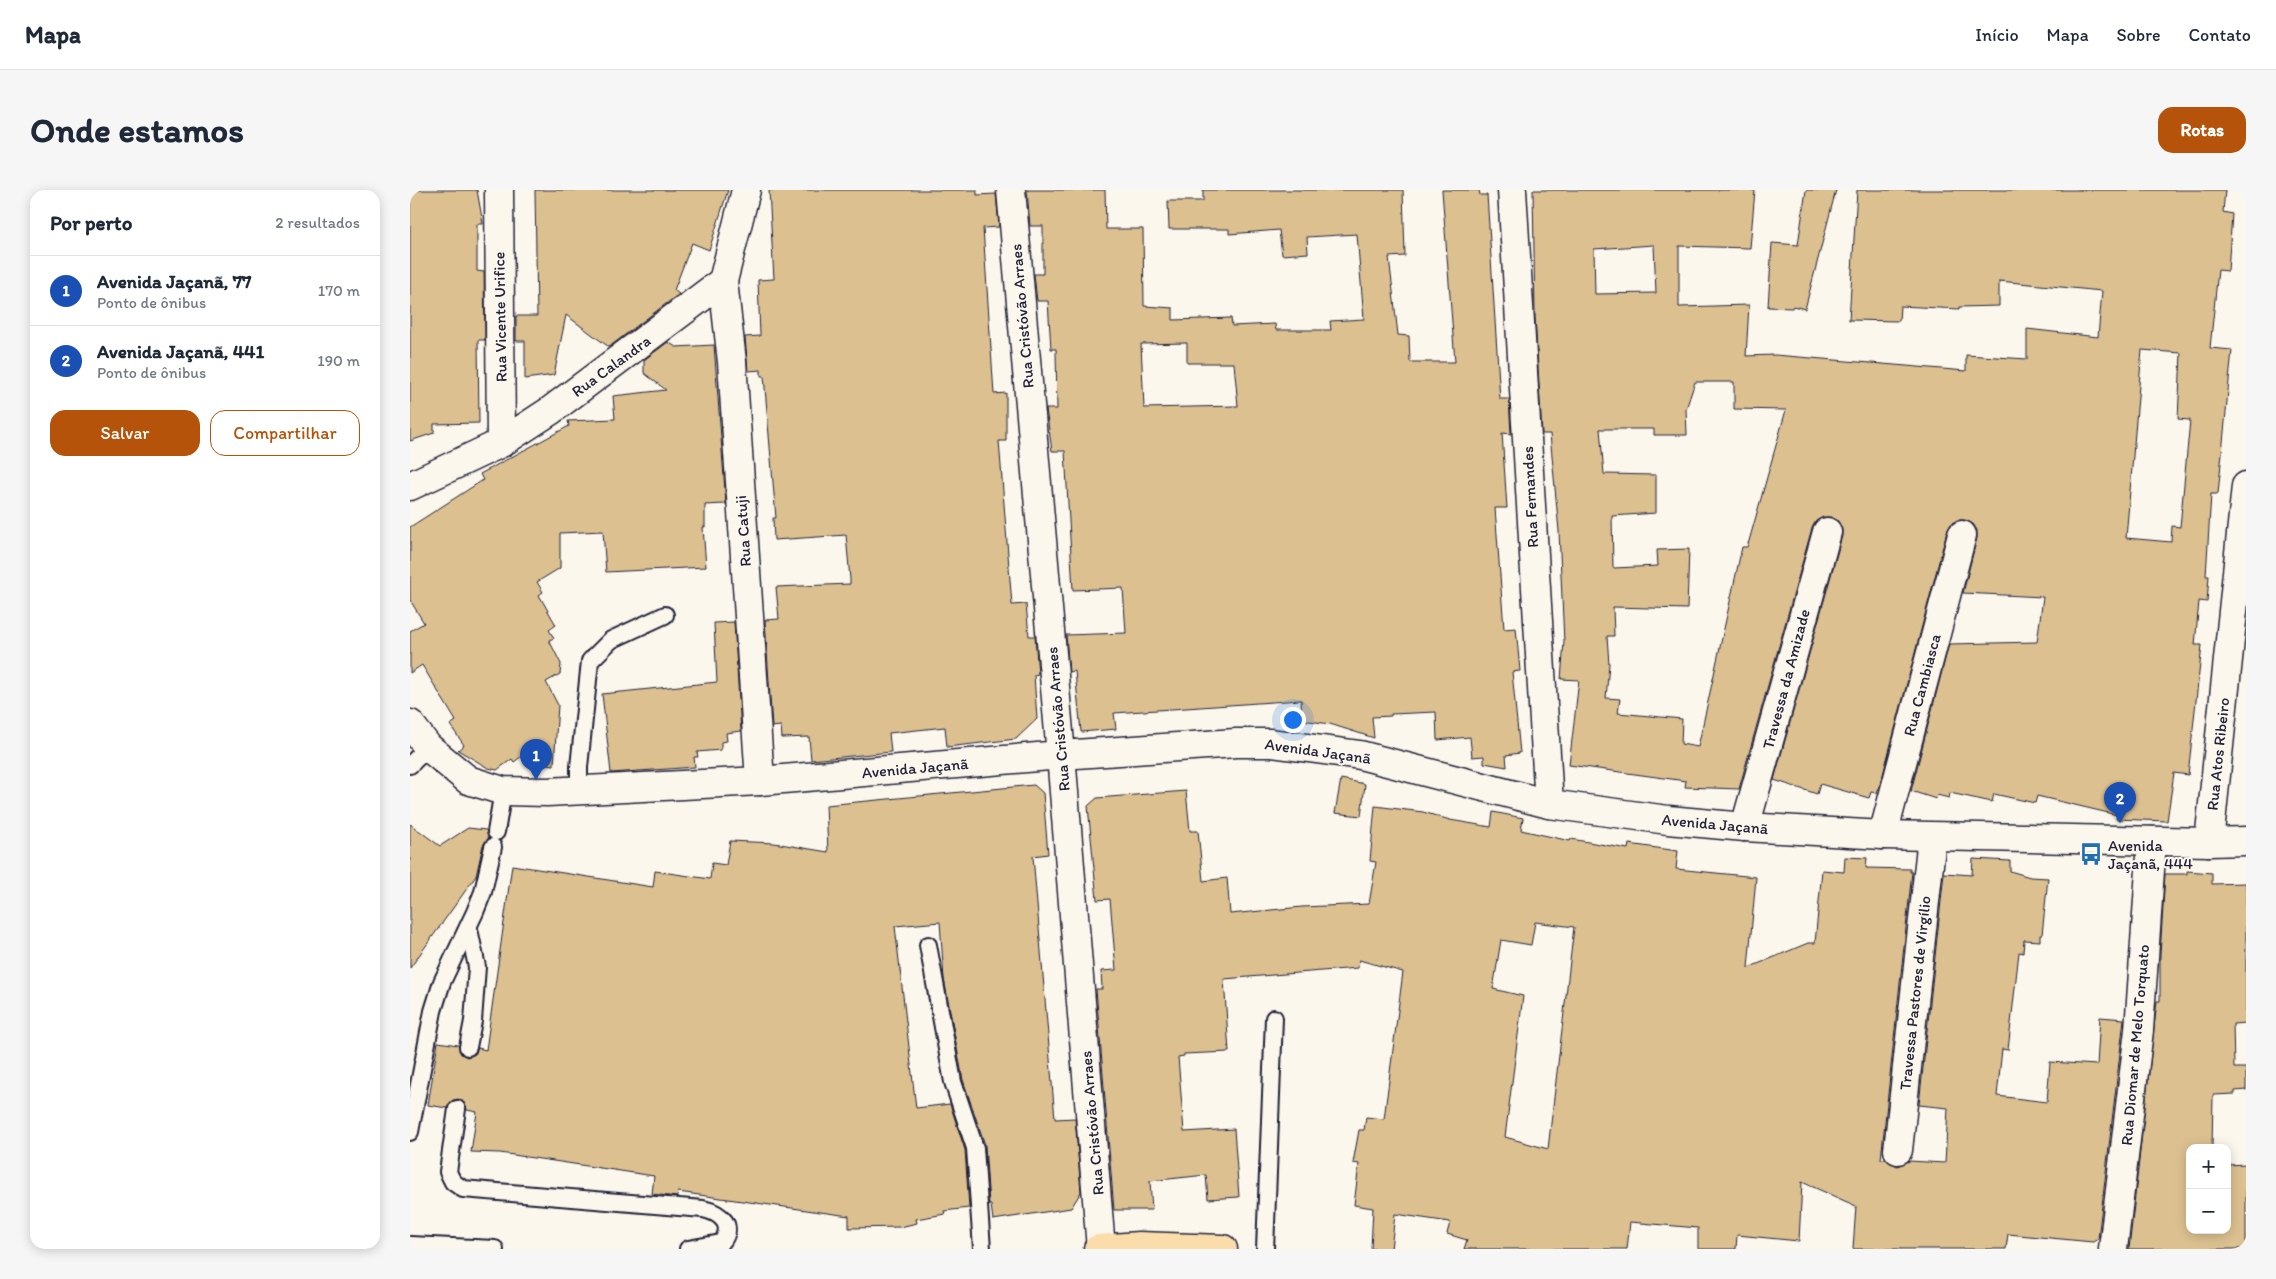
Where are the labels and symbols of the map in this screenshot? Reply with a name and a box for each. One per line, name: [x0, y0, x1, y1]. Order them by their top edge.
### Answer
street label: Rua Cristóvão Arraes: [1006, 243, 1038, 389]
street label: Rua Vicente Urifice: [489, 252, 511, 382]
street label: Rua Calandra: [568, 331, 654, 401]
street label: Rua Fernandes: [1518, 446, 1542, 548]
street label: Rua Catuji: [731, 495, 755, 567]
street label: Travessa da Amizade: [1758, 607, 1814, 751]
street label: Rua Cambiasca: [1899, 631, 1945, 738]
street label: Rua Cristóvão Arraes: [1042, 646, 1074, 792]
street label: Rua Atos Ribeiro: [2203, 697, 2233, 811]
your location: [1280, 707, 1306, 733]
street label: Avenida Jaçanã: [1264, 734, 1373, 768]
pin: 1: [520, 739, 552, 780]
street label: Avenida Jaçanã: [861, 754, 970, 782]
pin: 2: [2104, 782, 2136, 823]
street label: Avenida Jaçanã: [1661, 810, 1770, 838]
place label: Avenida Jaçanã, 444: [2108, 836, 2193, 873]
bus stop icon: Avenida Jaçanã, 444: [2078, 841, 2104, 867]
street label: Travessa Pastores de Virgílio: [1895, 895, 1935, 1091]
street label: Rua Diomar de Melo Torquato: [2117, 944, 2153, 1146]
street label: Rua Cristóvão Arraes: [1076, 1050, 1108, 1196]

